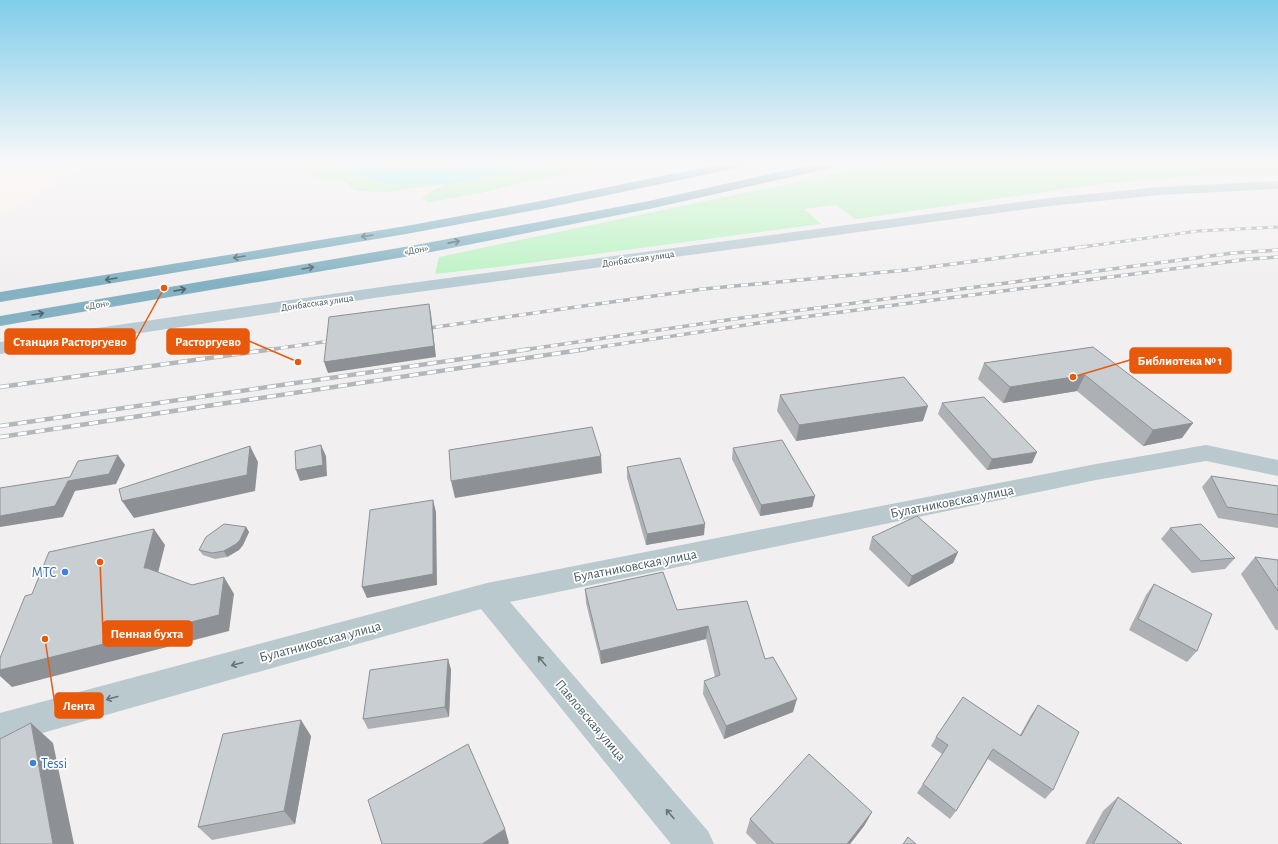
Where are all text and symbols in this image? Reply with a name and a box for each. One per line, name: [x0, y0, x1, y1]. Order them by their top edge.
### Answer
one-way arrow: [361, 232, 374, 240]
one-way arrow: [447, 238, 460, 246]
street label: «Дон»: [403, 243, 429, 257]
street label: Донбасская улица: [601, 249, 675, 269]
one-way arrow: [233, 254, 246, 262]
one-way arrow: [302, 264, 315, 272]
one-way arrow: [105, 275, 118, 283]
one-way arrow: [173, 286, 186, 294]
street label: Донбасская улица: [280, 293, 354, 313]
street label: «Дон»: [84, 298, 110, 312]
one-way arrow: [32, 310, 45, 318]
callout: Станция Расторгуево: [5, 329, 135, 354]
callout: Расторгуево: [167, 329, 249, 354]
text: Станция Расторгуево: [13, 336, 128, 349]
text: Расторгуево: [175, 336, 242, 349]
callout: Библиотека № 1: [1130, 348, 1231, 373]
text: Библиотека № 1: [1137, 355, 1223, 368]
street label: Булатниковская улица: [889, 483, 1016, 521]
street label: Булатниковская улица: [572, 547, 699, 585]
place label: МТС: [32, 566, 57, 580]
marker: МТС: [60, 567, 70, 577]
street label: Булатниковская улица: [258, 619, 383, 665]
callout: Пенная бухта: [103, 621, 192, 646]
text: Пенная бухта: [111, 628, 183, 641]
one-way arrow: [537, 655, 546, 666]
one-way arrow: [231, 661, 244, 668]
street label: Павловская улица: [552, 677, 629, 764]
callout: Лента: [55, 693, 103, 718]
one-way arrow: [105, 695, 118, 703]
text: Лента: [63, 700, 95, 713]
place label: Tessi: [41, 757, 67, 771]
marker: Tessi: [28, 758, 38, 768]
one-way arrow: [666, 809, 675, 819]

